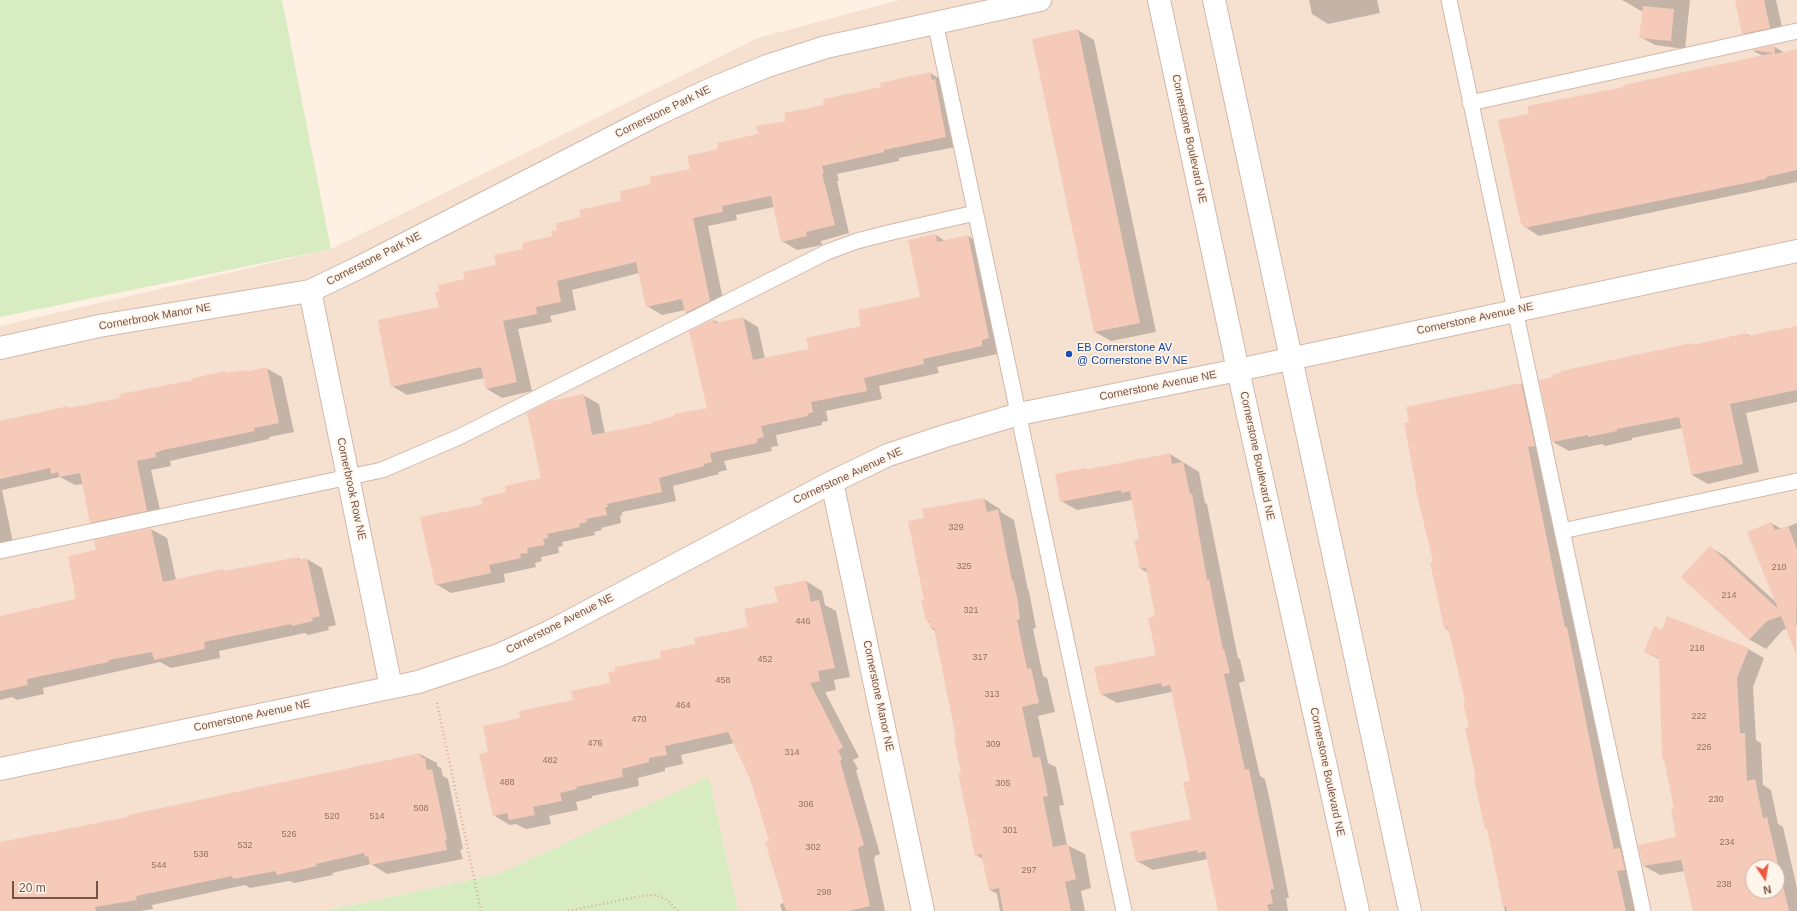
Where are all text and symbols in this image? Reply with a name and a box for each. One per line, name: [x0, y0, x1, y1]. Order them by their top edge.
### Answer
street label: Cornerstone Boulevard NE: [1169, 73, 1209, 205]
street label: Cornerstone Park NE: [613, 83, 713, 141]
street label: Cornerstone Park NE: [324, 229, 424, 289]
street label: Cornerstone Avenue NE: [1415, 300, 1535, 338]
street label: Cornerbrook Manor NE: [98, 301, 212, 333]
place label: EB Cornerstone AV @ Cornerstone BV NE: [1077, 341, 1188, 367]
marker: EB Cornerstone AV @ Cornerstone BV NE: [1064, 349, 1074, 359]
street label: Cornerstone Avenue NE: [1098, 368, 1218, 404]
street label: Cornerstone Boulevard NE: [1237, 390, 1277, 522]
street label: Cornerbrook Row NE: [334, 437, 368, 541]
street label: Cornerstone Avenue NE: [791, 445, 905, 507]
house number: 329: [948, 523, 964, 533]
house number: 325: [956, 562, 972, 572]
house number: 210: [1771, 563, 1787, 573]
street label: Cornerstone Avenue NE: [504, 591, 616, 657]
house number: 214: [1721, 591, 1737, 601]
house number: 321: [963, 606, 979, 616]
house number: 446: [795, 617, 811, 627]
street label: Cornerstone Manor NE: [860, 639, 896, 753]
house number: 218: [1689, 644, 1705, 654]
house number: 317: [972, 653, 988, 663]
house number: 452: [757, 655, 773, 665]
house number: 458: [715, 676, 731, 686]
house number: 313: [984, 690, 1000, 700]
street label: Cornerstone Avenue NE: [192, 697, 312, 735]
house number: 464: [675, 701, 691, 711]
street label: Cornerstone Boulevard NE: [1307, 706, 1347, 838]
house number: 222: [1691, 712, 1707, 722]
house number: 470: [631, 715, 647, 725]
house number: 476: [587, 739, 603, 749]
house number: 309: [985, 740, 1001, 750]
house number: 226: [1696, 743, 1712, 753]
house number: 314: [784, 748, 800, 758]
house number: 482: [542, 756, 558, 766]
house number: 488: [499, 778, 515, 788]
house number: 305: [995, 779, 1011, 789]
house number: 230: [1708, 795, 1724, 805]
house number: 306: [798, 800, 814, 810]
house number: 508: [413, 804, 429, 814]
house number: 520: [324, 812, 340, 822]
house number: 514: [369, 812, 385, 822]
house number: 301: [1002, 826, 1018, 836]
house number: 526: [281, 830, 297, 840]
house number: 234: [1719, 838, 1735, 848]
house number: 532: [237, 841, 253, 851]
house number: 302: [805, 843, 821, 853]
house number: 538: [193, 850, 209, 860]
north arrow: [1745, 859, 1785, 899]
house number: 544: [151, 861, 167, 871]
house number: 297: [1021, 866, 1037, 876]
scale bar: [14, 873, 100, 899]
house number: 238: [1716, 880, 1732, 890]
text: 20 m: [19, 881, 46, 895]
text: N: [1762, 883, 1772, 896]
house number: 298: [816, 888, 832, 898]

